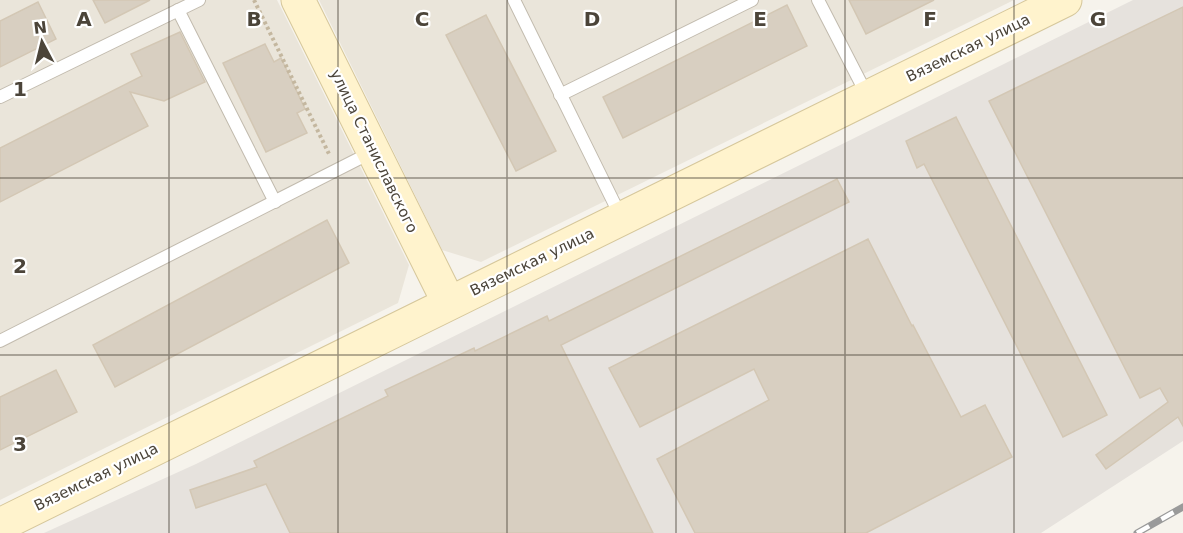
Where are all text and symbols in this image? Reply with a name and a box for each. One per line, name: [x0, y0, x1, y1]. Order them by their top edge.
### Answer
text: A: [76, 7, 92, 31]
text: B: [246, 7, 262, 31]
text: C: [415, 7, 429, 31]
text: D: [584, 7, 600, 31]
text: E: [753, 7, 767, 31]
text: F: [923, 7, 937, 31]
text: G: [1090, 7, 1106, 31]
street label: Вяземская улица: [903, 10, 1033, 86]
north arrow: [12, 12, 72, 72]
text: N: [32, 17, 48, 38]
street label: улица Станиславского: [327, 66, 421, 236]
text: 1: [13, 77, 27, 101]
street label: Вяземская улица: [467, 224, 597, 300]
text: 2: [13, 254, 27, 278]
text: 3: [13, 432, 27, 456]
street label: Вяземская улица: [31, 439, 161, 515]

